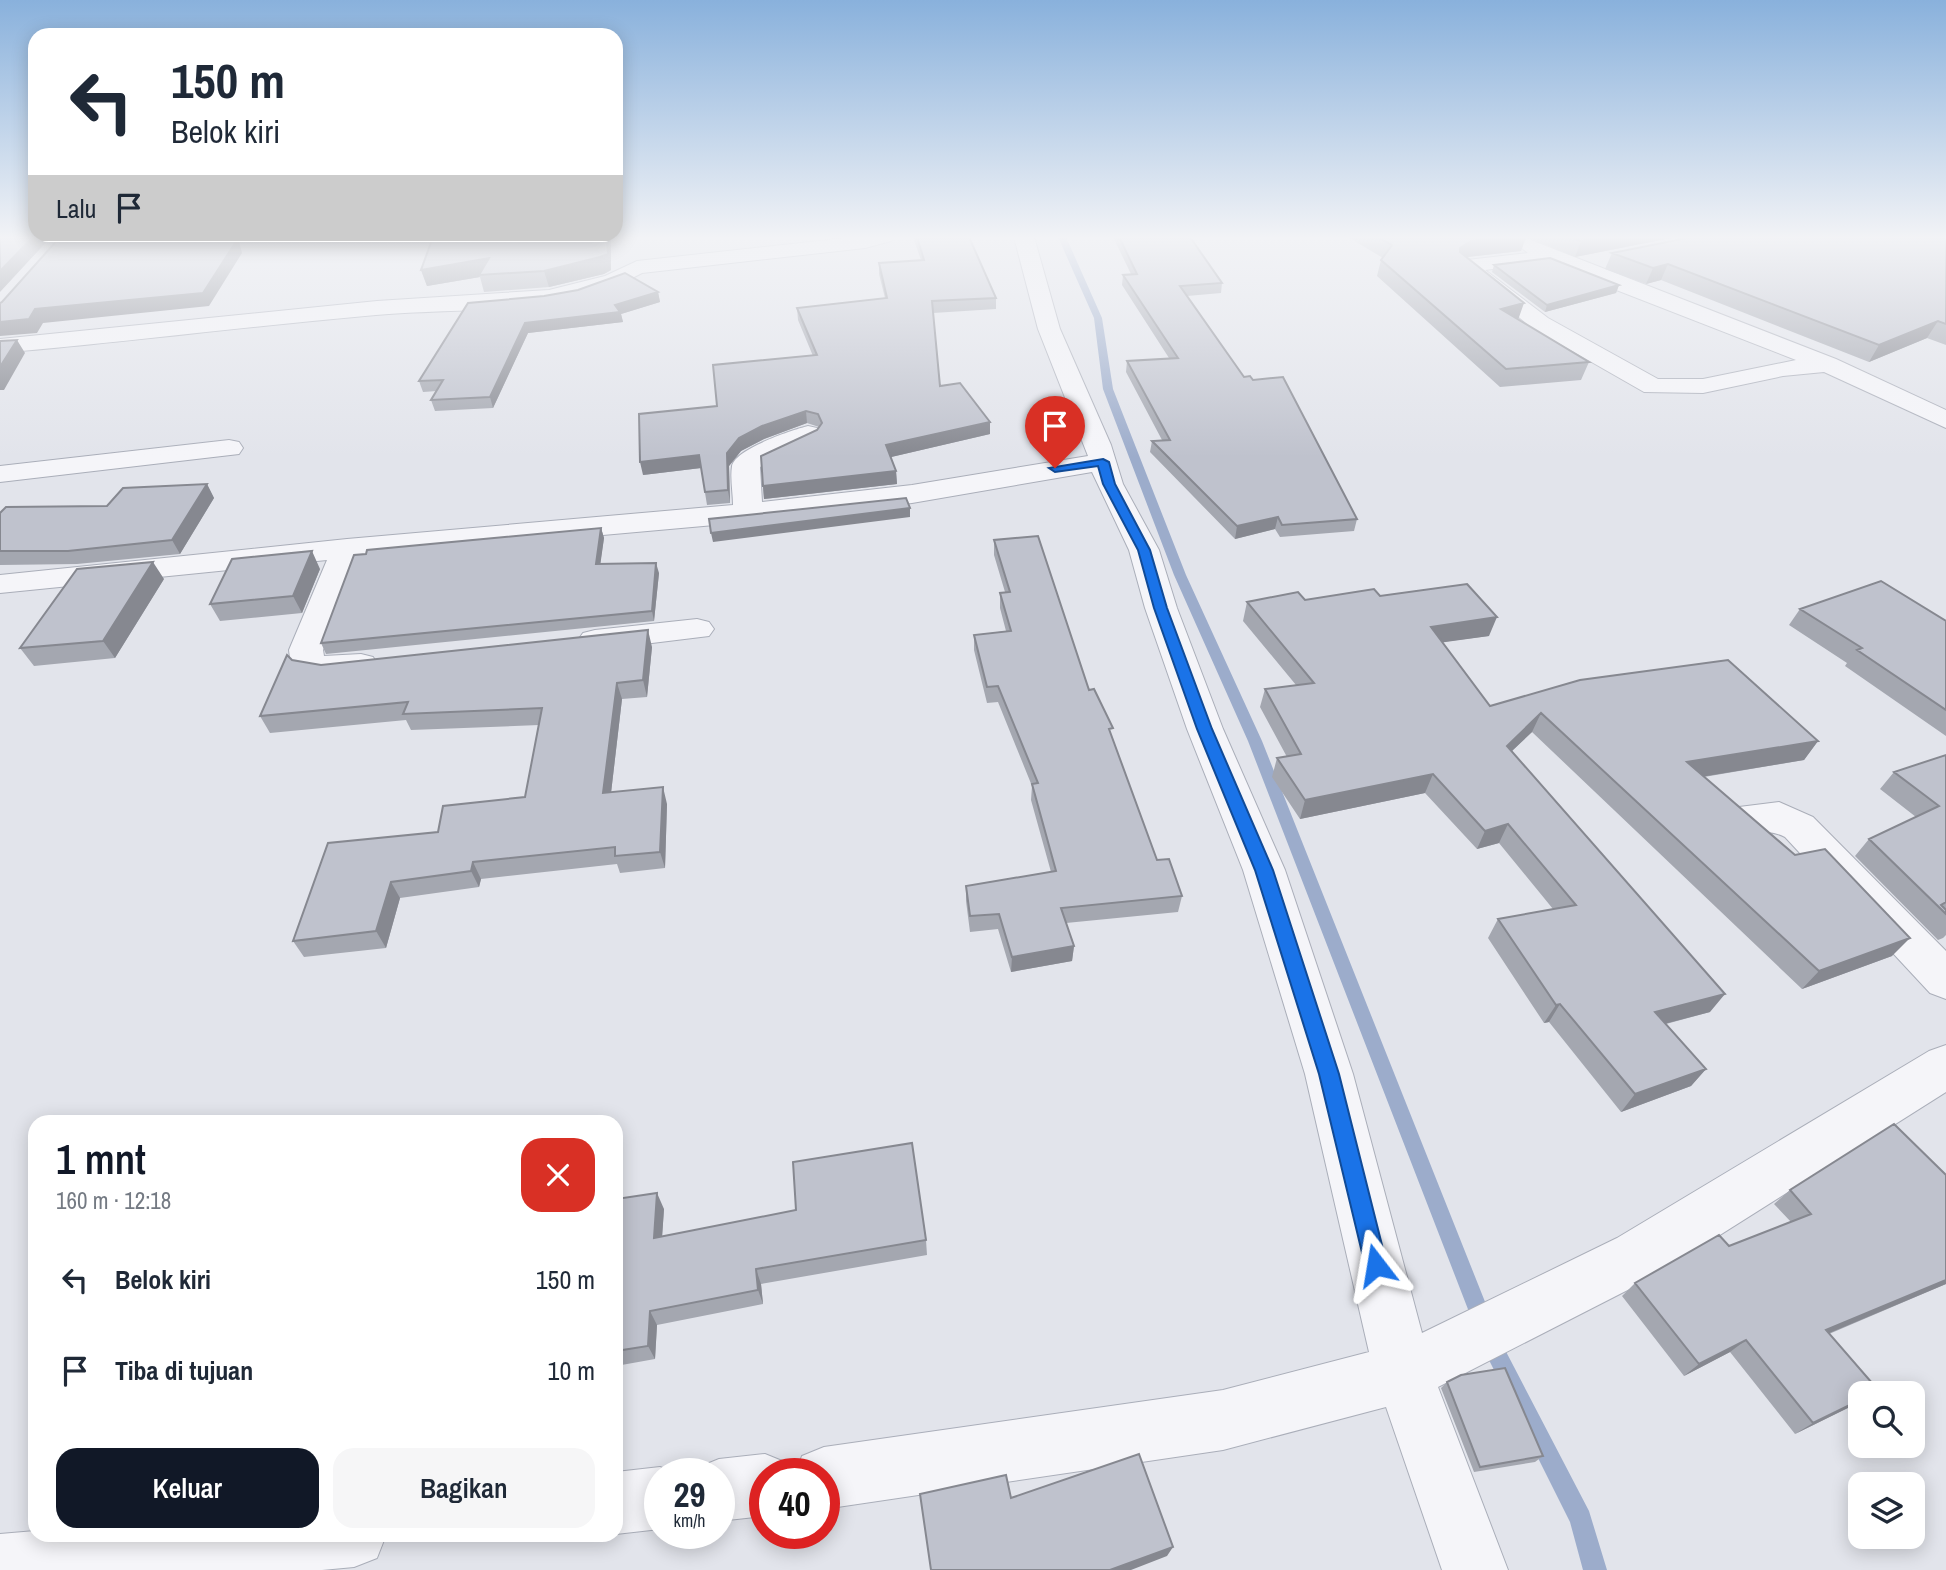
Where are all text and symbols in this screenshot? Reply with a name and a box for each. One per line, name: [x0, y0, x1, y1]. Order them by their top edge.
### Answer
text: 150 m: [171, 47, 285, 113]
icon: left: [56, 56, 147, 147]
text: Belok kiri: [171, 110, 280, 153]
icon: arrive: [110, 189, 148, 227]
text: Lalu: [56, 191, 96, 226]
pin: [1025, 396, 1085, 468]
icon: arrive: [1036, 407, 1074, 445]
text: 1 mnt: [56, 1131, 146, 1187]
button: close: [521, 1138, 595, 1212]
text: 160 m · 12:18: [56, 1185, 171, 1216]
position arrow: [1339, 1228, 1413, 1302]
icon: left: [56, 1261, 94, 1299]
text: Belok kiri: [115, 1262, 211, 1297]
text: 150 m: [536, 1262, 595, 1297]
icon: arrive: [56, 1352, 94, 1390]
text: Tiba di tujuan: [115, 1353, 253, 1388]
text: 10 m: [548, 1353, 595, 1388]
map controls: [1848, 1381, 1925, 1549]
button: search: [1848, 1381, 1925, 1458]
button: Keluar: [56, 1448, 319, 1528]
button: Bagikan: [333, 1448, 595, 1528]
speed limit sign: 40: [749, 1458, 840, 1549]
text: 29: [674, 1471, 705, 1518]
button: layers: [1848, 1472, 1925, 1549]
text: km/h: [674, 1508, 706, 1533]

